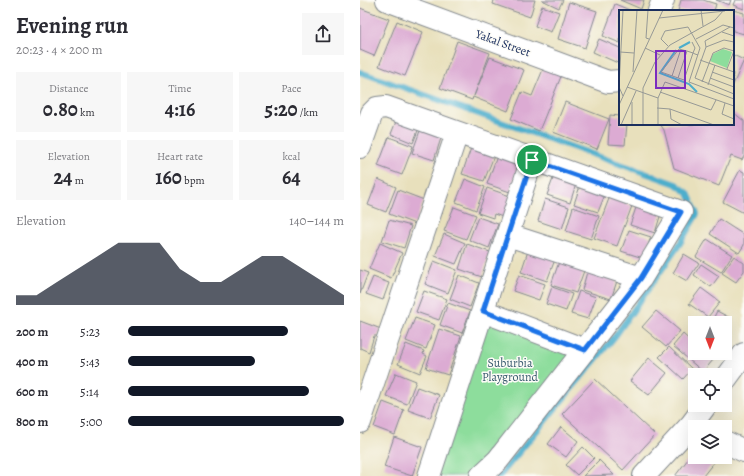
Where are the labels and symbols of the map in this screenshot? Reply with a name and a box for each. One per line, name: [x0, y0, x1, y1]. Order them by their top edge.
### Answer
inset map: [619, 10, 734, 125]
street label: Yakal Street: [472, 25, 533, 60]
pin: [515, 143, 549, 177]
north arrow: [688, 316, 732, 360]
park label: Suburbia Playground: [482, 355, 539, 385]

